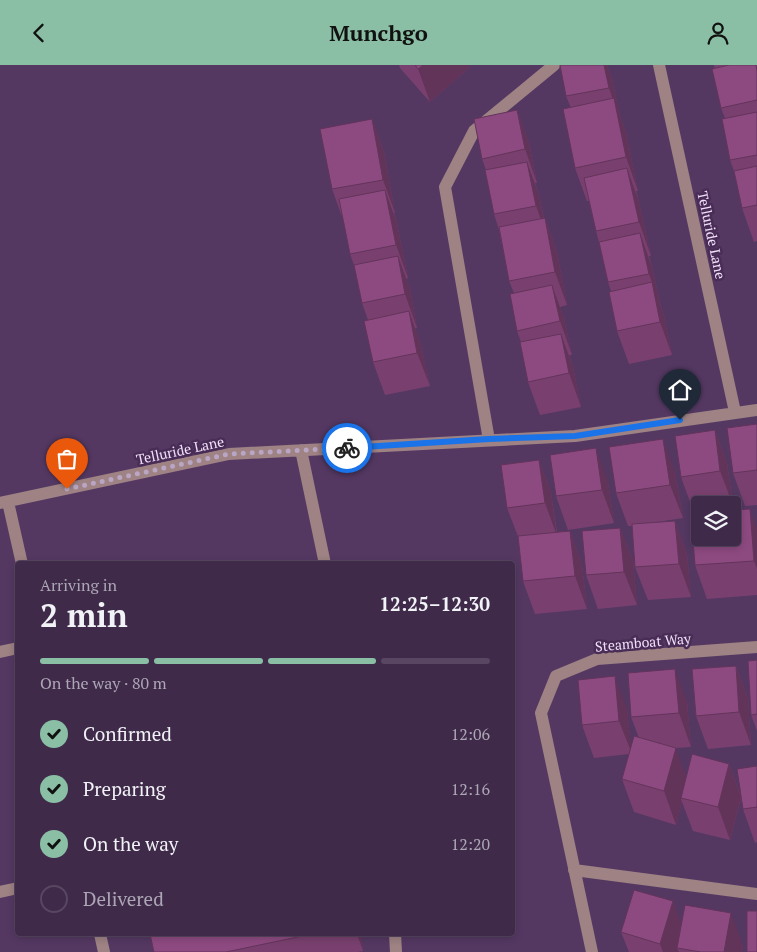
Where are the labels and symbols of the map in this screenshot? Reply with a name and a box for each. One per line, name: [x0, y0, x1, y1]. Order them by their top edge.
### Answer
street label: Telluride Lane: [693, 189, 731, 281]
pin: [659, 369, 701, 420]
courier: [322, 423, 372, 473]
street label: Telluride Lane: [134, 431, 226, 469]
pin: [46, 438, 88, 489]
street label: Steamboat Way: [594, 628, 693, 656]

